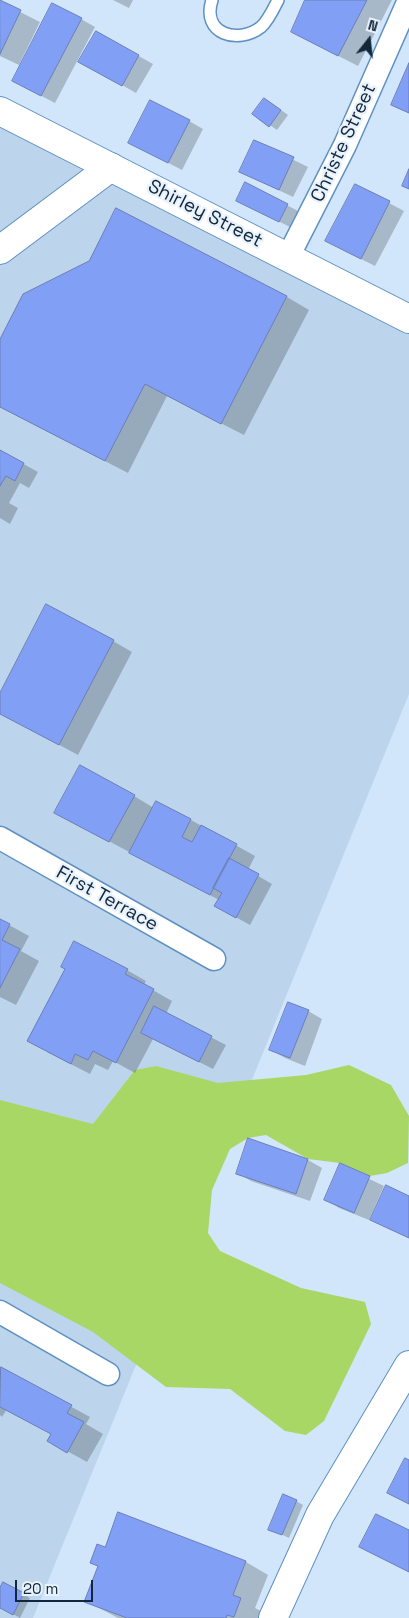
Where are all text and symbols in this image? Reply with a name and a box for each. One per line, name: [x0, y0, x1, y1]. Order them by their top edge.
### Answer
north arrow: [344, 15, 394, 65]
text: N: [366, 16, 380, 36]
street label: Christe Street: [307, 80, 381, 206]
street label: Shirley Street: [144, 175, 266, 253]
street label: First Terrace: [52, 862, 162, 936]
scale bar: [18, 1570, 95, 1602]
text: 20 m: [23, 1579, 58, 1598]

